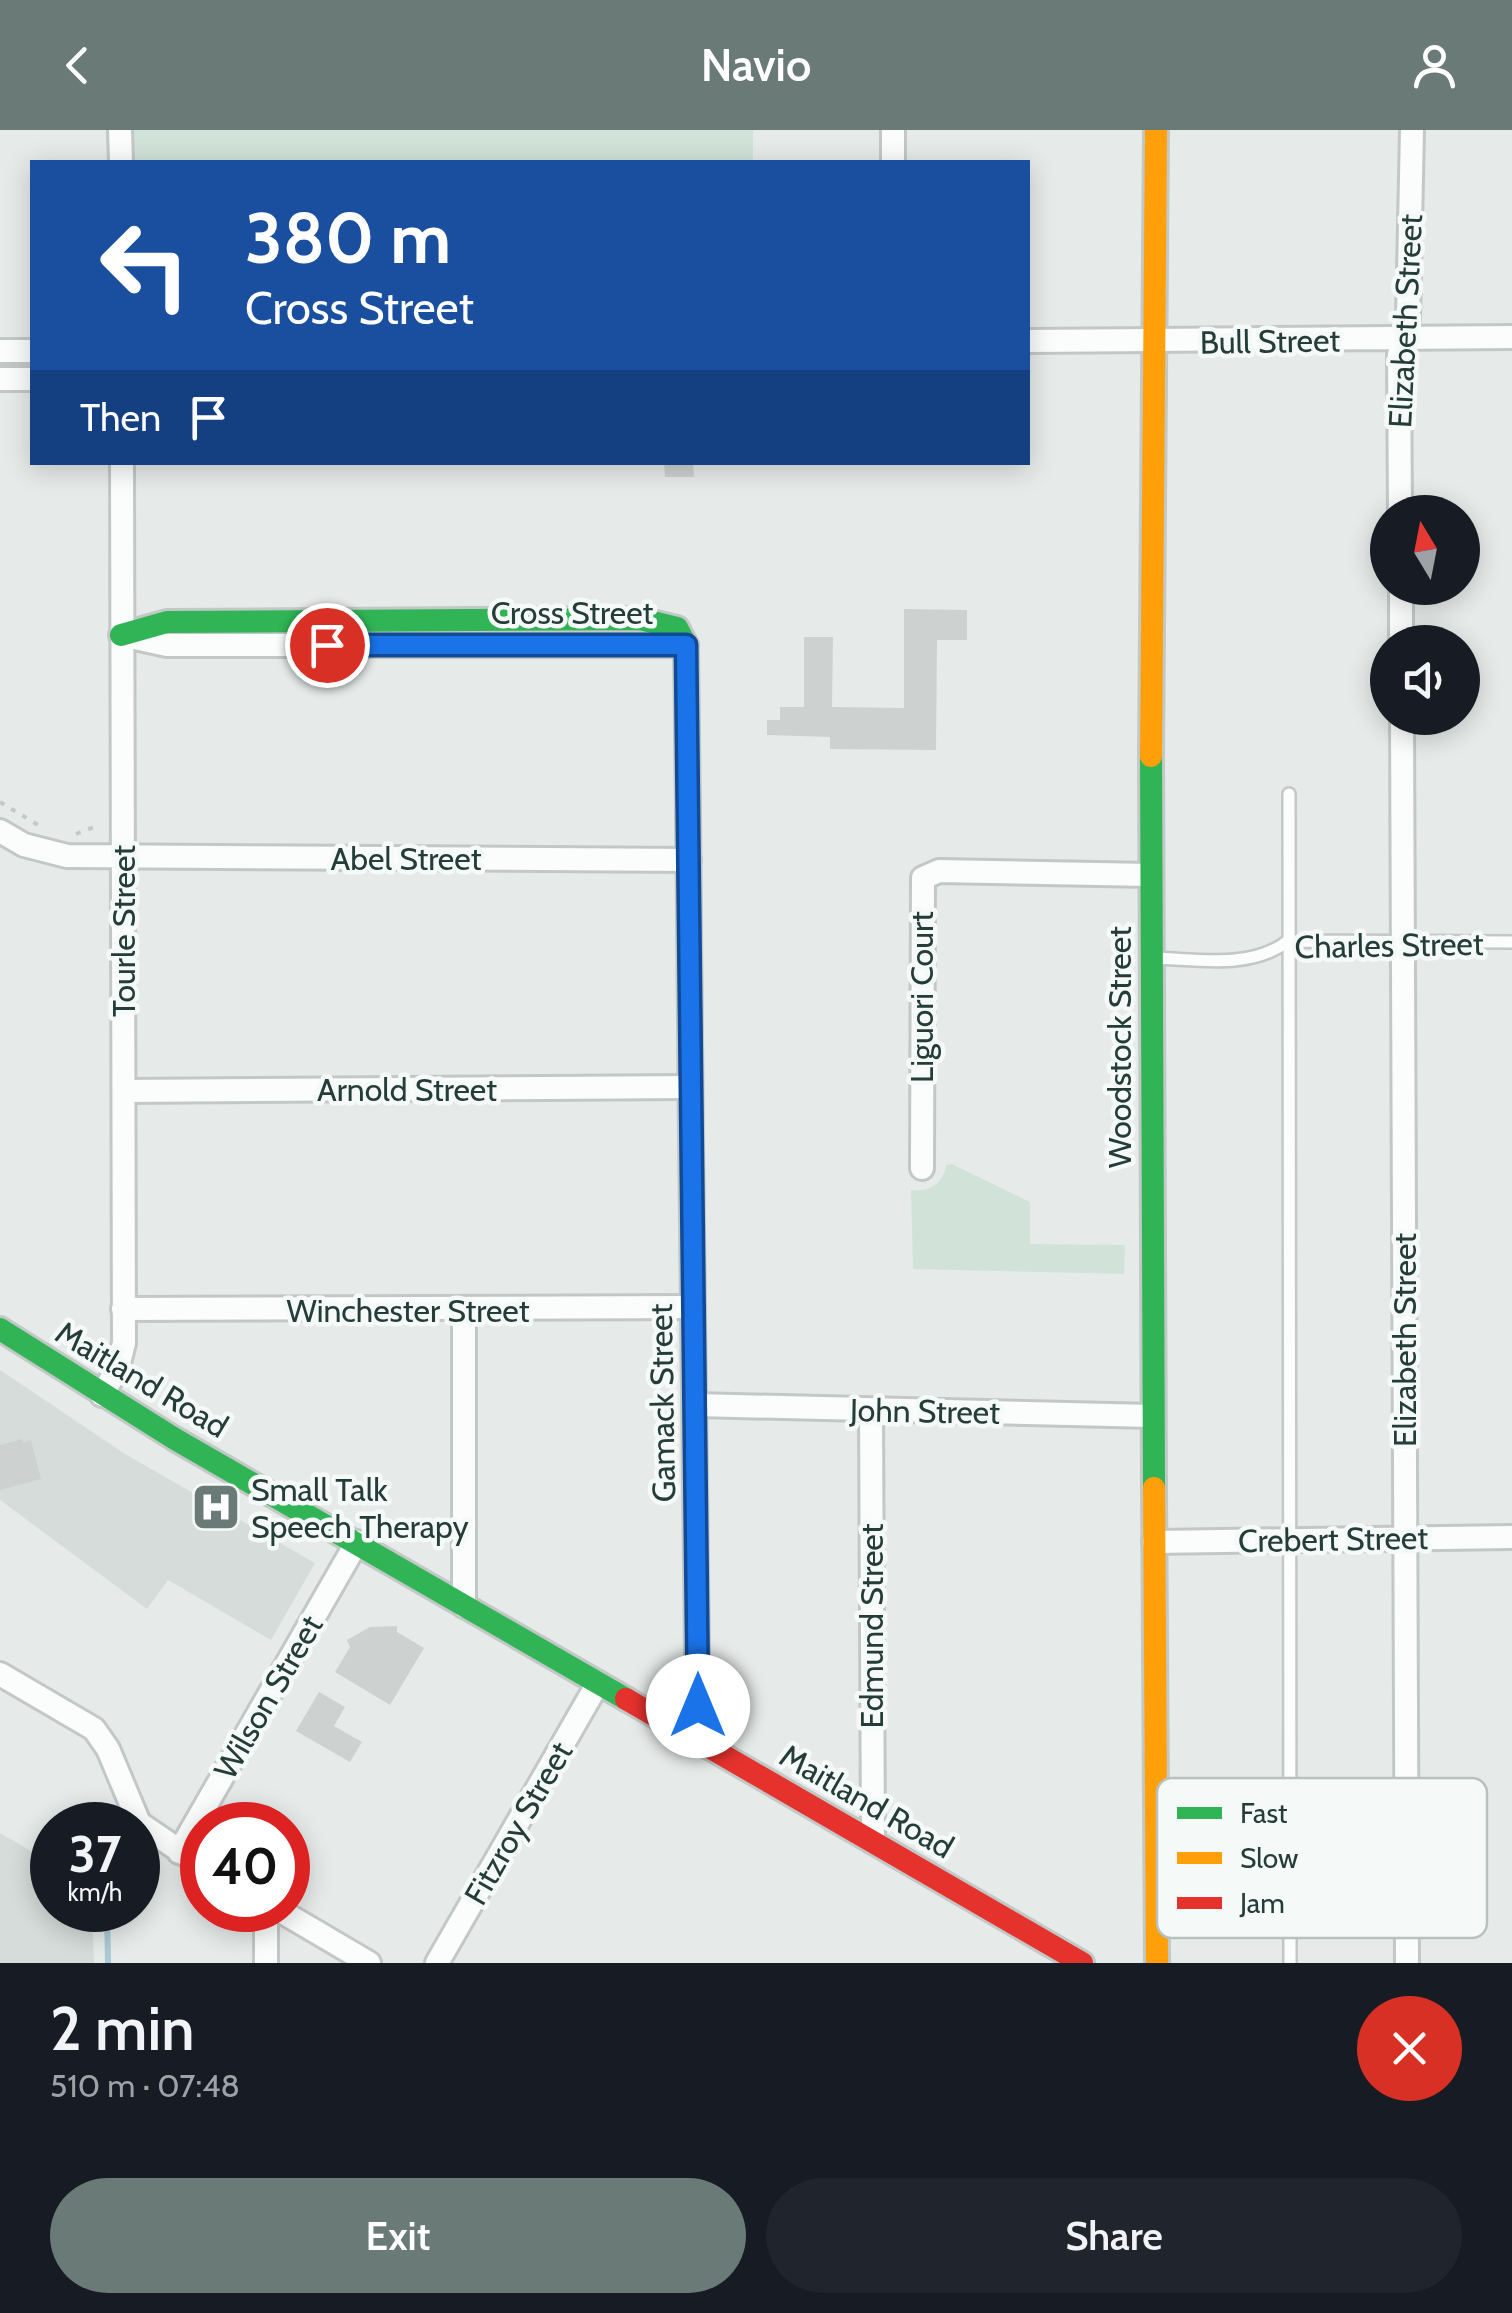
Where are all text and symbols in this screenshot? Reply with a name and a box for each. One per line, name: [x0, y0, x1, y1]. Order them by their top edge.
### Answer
icon: back: [50, 38, 105, 93]
text: Navio: [701, 38, 811, 92]
icon: person: [1407, 38, 1462, 93]
text: 380 m: [245, 195, 451, 281]
icon: left: [80, 200, 210, 330]
street label: Elizabeth Street: [1380, 213, 1430, 429]
text: Cross Street: [245, 281, 474, 335]
street label: Bull Street: [1200, 320, 1341, 362]
icon: arrive: [181, 390, 236, 445]
text: Then: [80, 394, 161, 441]
north arrow: [1370, 495, 1480, 605]
map controls: [1370, 495, 1480, 735]
street label: Cross Street: [491, 593, 654, 632]
pin: [285, 603, 370, 688]
icon: arrive: [300, 618, 355, 673]
button: sound: [1370, 625, 1480, 735]
street label: Abel Street: [331, 839, 482, 878]
street label: Tourle Street: [104, 845, 143, 1017]
street label: Liguori Court: [902, 911, 941, 1083]
street label: Charles Street: [1294, 924, 1484, 966]
street label: Woodstock Street: [1100, 926, 1139, 1168]
street label: Arnold Street: [317, 1070, 497, 1109]
street label: Elizabeth Street: [1385, 1233, 1424, 1447]
street label: Winchester Street: [287, 1291, 530, 1330]
street label: Gamack Street: [641, 1303, 683, 1503]
street label: Maitland Road: [49, 1312, 235, 1446]
street label: John Street: [849, 1390, 1001, 1432]
place label: Small Talk Speech Therapy: [251, 1470, 469, 1546]
hospital icon: Small Talk Speech Therapy: [190, 1481, 242, 1533]
street label: Crebert Street: [1238, 1518, 1429, 1560]
street label: Edmund Street: [852, 1523, 891, 1728]
street label: Wilson Street: [205, 1608, 331, 1786]
position arrow: [646, 1654, 750, 1758]
street label: Fitzroy Street: [456, 1734, 580, 1911]
street label: Maitland Road: [773, 1736, 961, 1866]
legend: [1157, 1778, 1487, 1938]
text: Fast: [1240, 1796, 1288, 1830]
speed limit sign: 40: [180, 1802, 310, 1932]
text: 37: [69, 1824, 121, 1885]
text: Slow: [1240, 1841, 1298, 1875]
text: km/h: [68, 1877, 122, 1907]
text: Jam: [1239, 1886, 1285, 1920]
text: 2 min: [50, 1992, 195, 2065]
button: close: [1357, 1996, 1462, 2101]
text: 510 m · 07:48: [50, 2066, 240, 2105]
button: Exit: [50, 2178, 746, 2293]
button: Share: [766, 2178, 1462, 2293]

